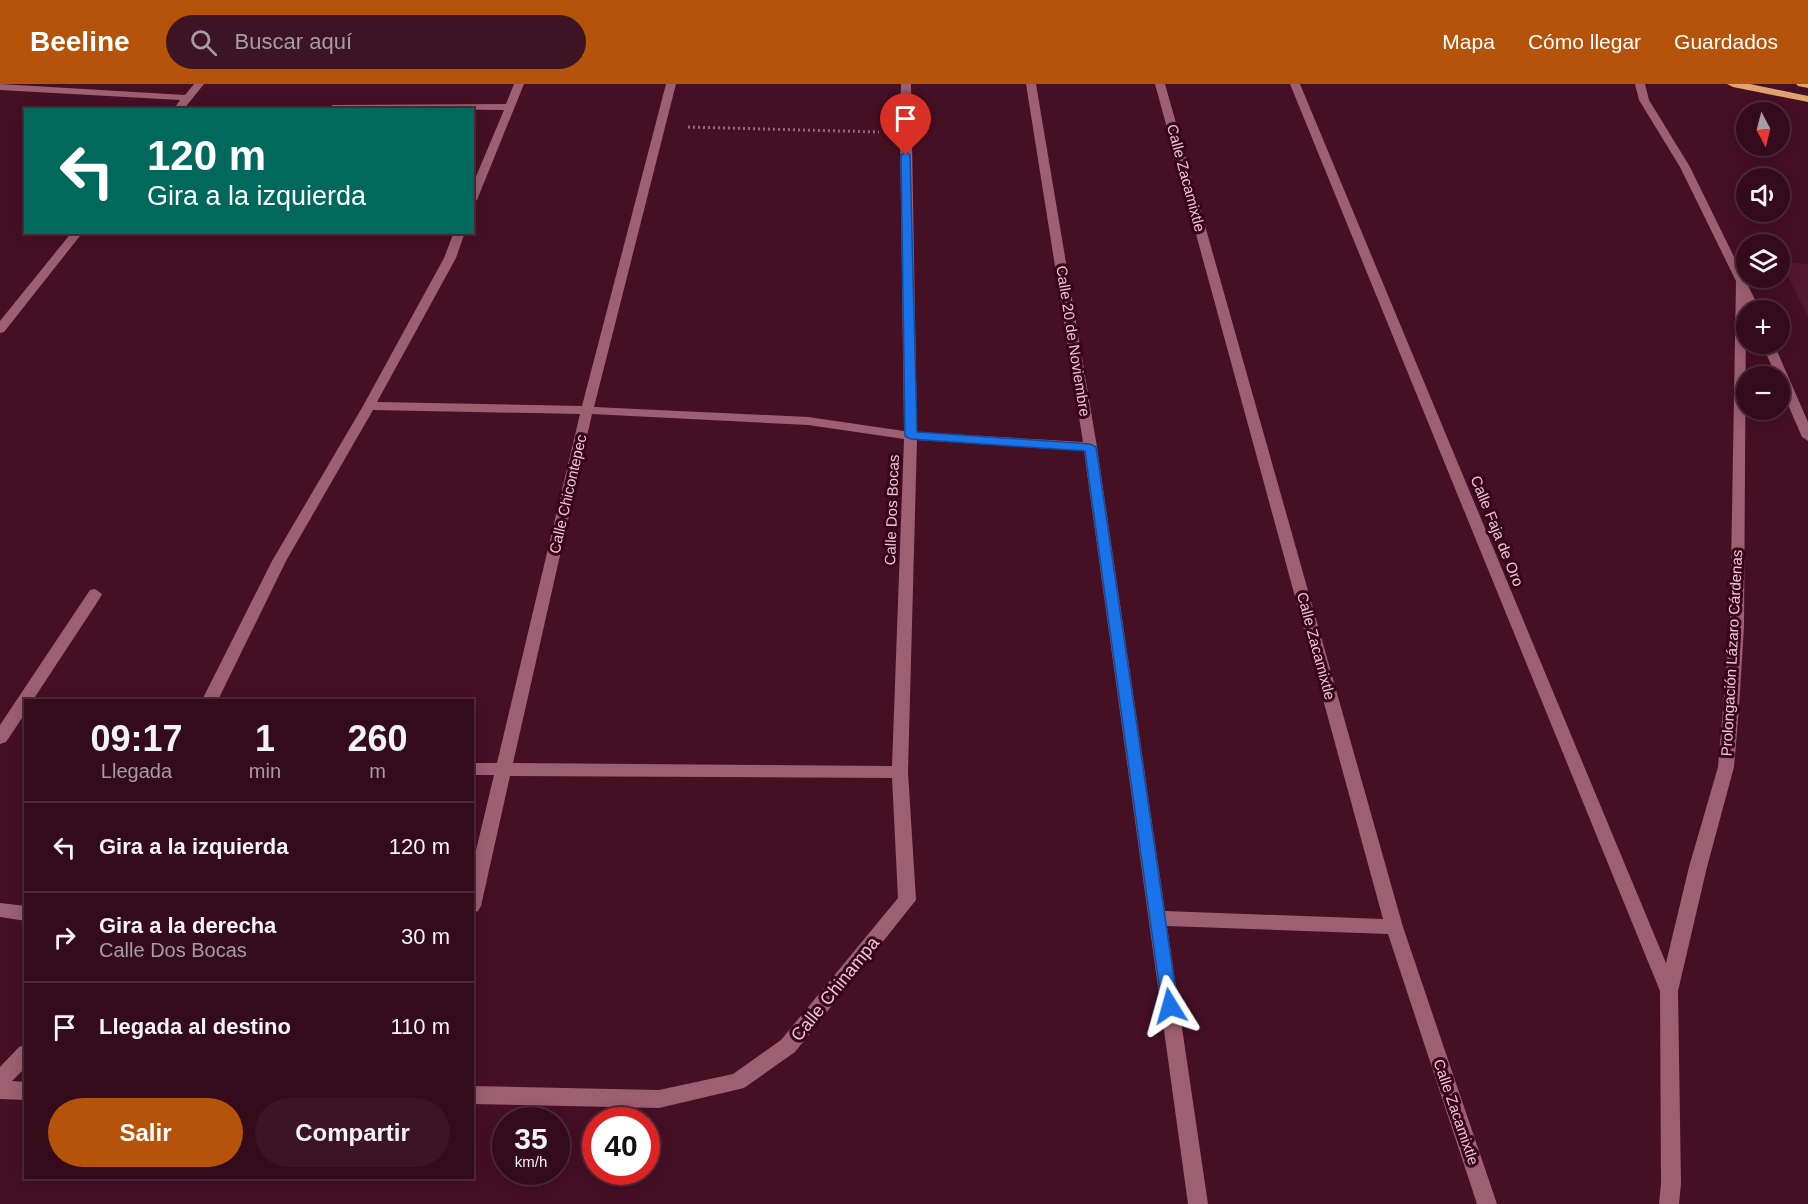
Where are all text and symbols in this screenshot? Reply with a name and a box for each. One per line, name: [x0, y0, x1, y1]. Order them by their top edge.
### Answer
search box: [166, 15, 586, 69]
text: Beeline: [30, 26, 130, 57]
icon: search: [187, 26, 220, 59]
text: Buscar aquí: [235, 29, 352, 54]
text: Mapa: [1442, 30, 1495, 53]
text: Cómo llegar: [1528, 30, 1641, 53]
text: Guardados: [1674, 30, 1778, 53]
pin: [880, 93, 931, 155]
icon: arrive: [889, 102, 922, 135]
north arrow: [1736, 102, 1790, 156]
map controls: [1736, 102, 1790, 420]
street label: Calle Zacamixtle: [1164, 122, 1209, 234]
icon: left: [48, 132, 126, 210]
text: 120 m: [147, 132, 266, 179]
button: sound: [1736, 168, 1790, 222]
text: Gira a la izquierda: [147, 181, 366, 211]
button: layers: [1736, 234, 1790, 288]
street label: Calle 20 de Noviembre: [1053, 264, 1094, 418]
button: +: [1736, 300, 1790, 354]
button: −: [1736, 366, 1790, 420]
street label: Calle Chicontepec: [546, 432, 590, 555]
street label: Calle Dos Bocas: [881, 454, 902, 566]
street label: Calle Faja de Oro: [1468, 473, 1527, 588]
street label: Prolongación Lázaro Cárdenas: [1718, 549, 1745, 757]
street label: Calle Zacamixtle: [1294, 590, 1339, 702]
text: 09:17: [90, 718, 182, 759]
text: 1: [255, 718, 275, 759]
text: 260: [347, 718, 408, 759]
text: Llegada: [101, 760, 172, 782]
text: min: [249, 760, 281, 782]
text: m: [369, 760, 386, 782]
icon: left: [48, 831, 81, 864]
text: Gira a la izquierda: [99, 834, 289, 859]
text: 120 m: [389, 834, 450, 859]
text: Gira a la derecha: [99, 913, 276, 938]
icon: right: [48, 921, 81, 954]
text: 30 m: [401, 924, 450, 949]
street label: Calle Chinampa: [787, 932, 884, 1045]
text: Calle Dos Bocas: [99, 939, 247, 961]
position arrow: [1138, 974, 1202, 1038]
icon: arrive: [48, 1011, 81, 1044]
text: Llegada al destino: [99, 1014, 291, 1039]
text: 110 m: [390, 1014, 450, 1039]
street label: Calle Zacamixtle: [1430, 1057, 1483, 1167]
button: Salir: [48, 1098, 243, 1167]
button: Compartir: [255, 1098, 450, 1167]
speed limit sign: 40: [582, 1107, 660, 1185]
text: 35: [514, 1122, 548, 1155]
text: km/h: [515, 1153, 547, 1170]

